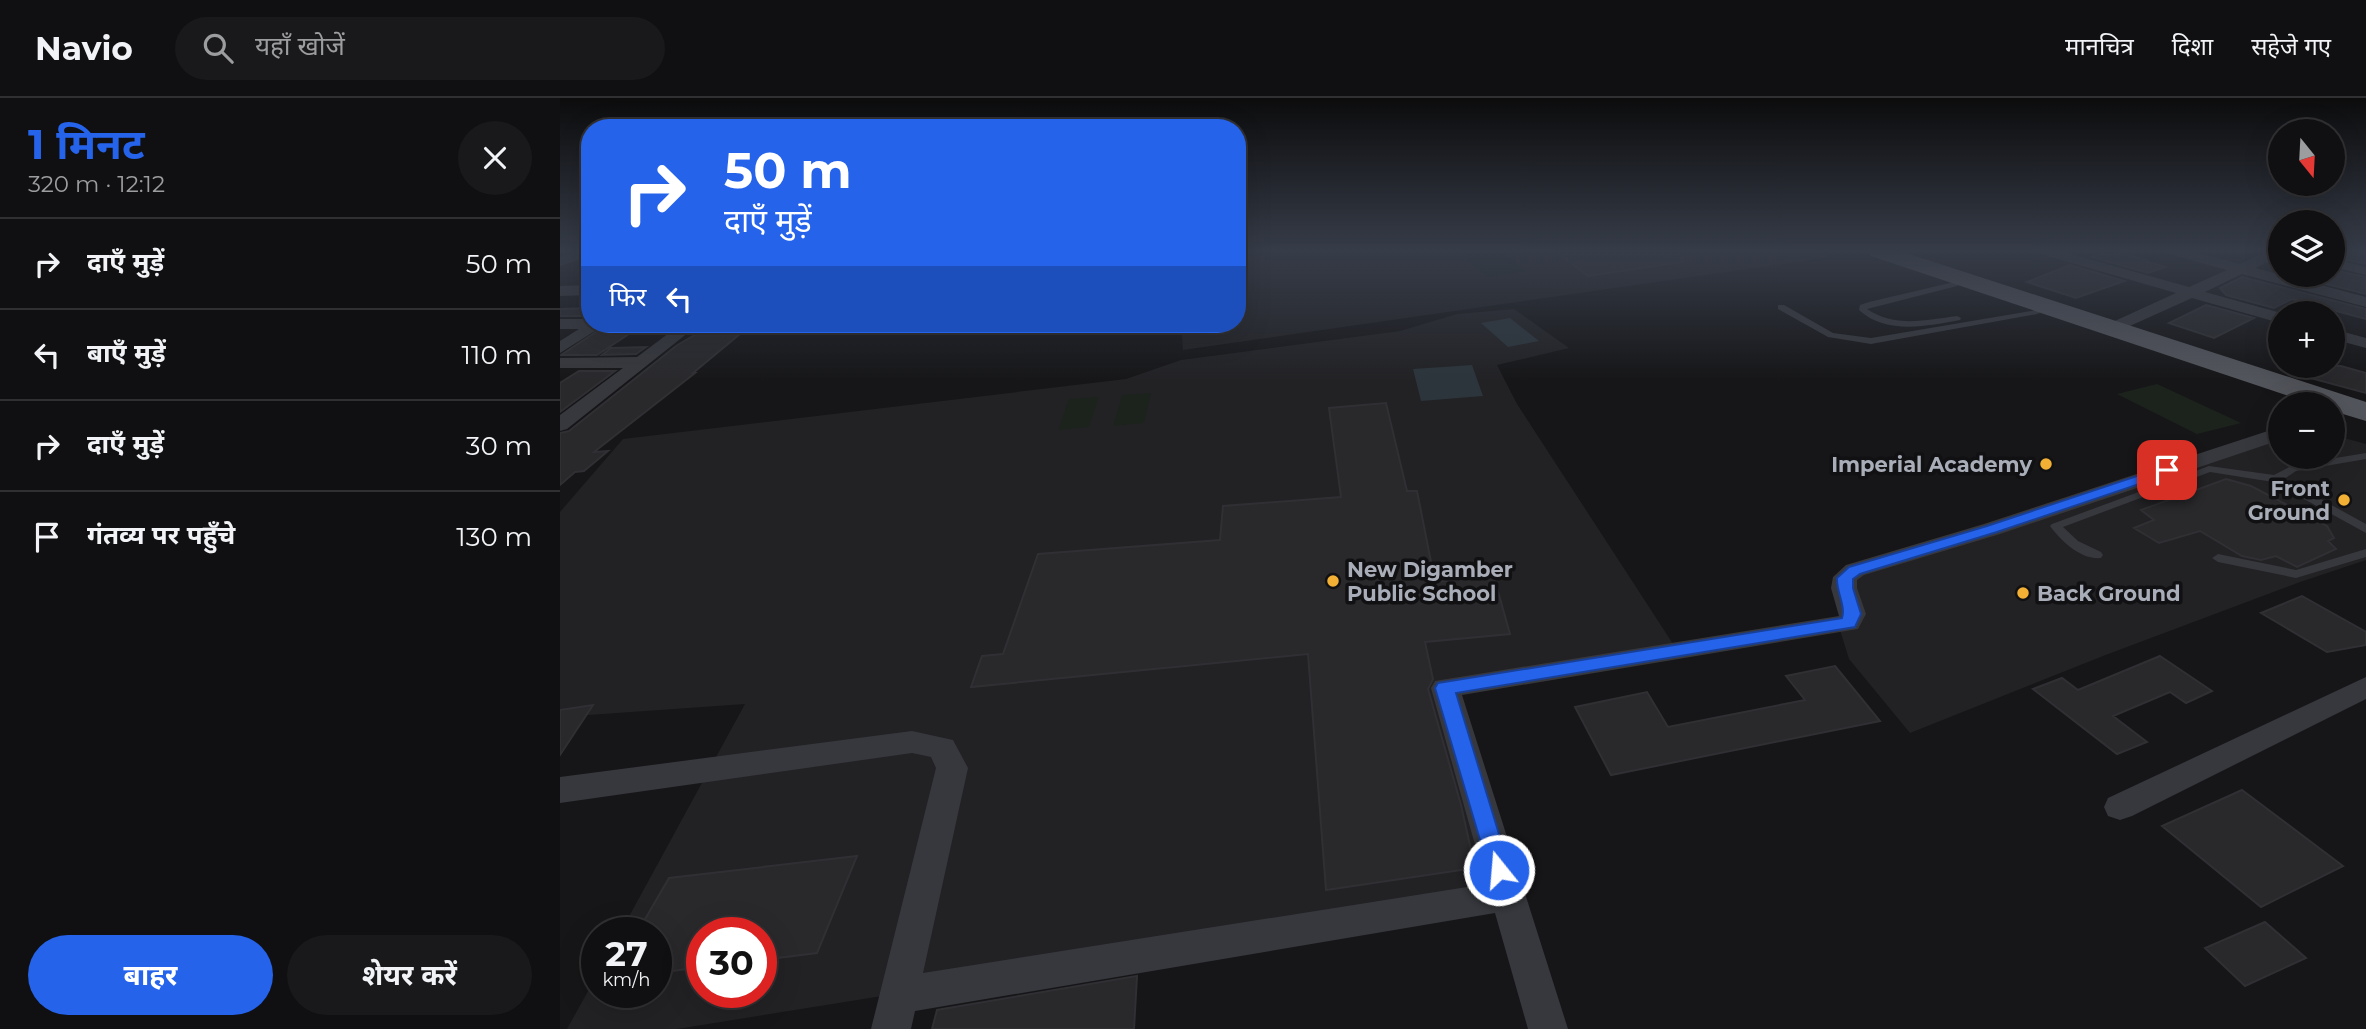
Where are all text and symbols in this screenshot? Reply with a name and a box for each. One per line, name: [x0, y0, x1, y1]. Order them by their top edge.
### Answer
search box: [175, 17, 665, 80]
text: Navio: [35, 28, 133, 68]
icon: search: [199, 29, 237, 67]
text: यहाँ खोजें: [255, 30, 345, 62]
text: मानचित्र: [2065, 32, 2134, 61]
text: दिशा: [2172, 32, 2213, 61]
text: सहेजे गए: [2251, 32, 2331, 61]
text: 1 मिनट: [28, 118, 145, 170]
north arrow: [2268, 119, 2345, 196]
map controls: [2268, 119, 2345, 469]
button: close: [458, 121, 532, 195]
text: 50 m: [724, 141, 852, 200]
icon: right: [609, 147, 700, 238]
text: 320 m · 12:12: [28, 170, 165, 198]
text: दाएँ मुड़ें: [724, 201, 812, 240]
button: layers: [2268, 210, 2345, 287]
icon: right: [28, 245, 66, 283]
text: दाएँ मुड़ें: [87, 246, 164, 278]
text: 50 m: [466, 248, 532, 280]
icon: left: [660, 280, 698, 318]
text: फिर: [609, 281, 646, 313]
button: +: [2268, 301, 2345, 378]
icon: left: [28, 336, 66, 374]
text: बाएँ मुड़ें: [87, 337, 166, 369]
text: 110 m: [462, 339, 532, 371]
button: −: [2268, 392, 2345, 469]
icon: right: [28, 427, 66, 465]
text: दाएँ मुड़ें: [87, 428, 164, 460]
text: 30 m: [466, 430, 532, 462]
pin: [2137, 440, 2197, 500]
icon: arrive: [2148, 451, 2186, 489]
place label: Imperial Academy: [1831, 452, 2032, 477]
marker: Imperial Academy: [2038, 456, 2054, 472]
place label: Front Ground: [2248, 476, 2330, 525]
marker: Front Ground: [2336, 492, 2352, 508]
icon: arrive: [28, 518, 66, 556]
text: गंतव्य पर पहुँचे: [87, 519, 235, 551]
text: 130 m: [456, 521, 532, 553]
place label: New Digamber Public School: [1347, 557, 1513, 606]
marker: New Digamber Public School: [1325, 573, 1341, 589]
place label: Back Ground: [2037, 581, 2181, 606]
marker: Back Ground: [2015, 585, 2031, 601]
position arrow: [1462, 833, 1536, 907]
speed limit sign: 30: [686, 917, 777, 1008]
text: 27: [605, 932, 648, 975]
button: बाहर: [28, 935, 273, 1015]
button: शेयर करें: [287, 935, 532, 1015]
text: km/h: [602, 969, 651, 991]

